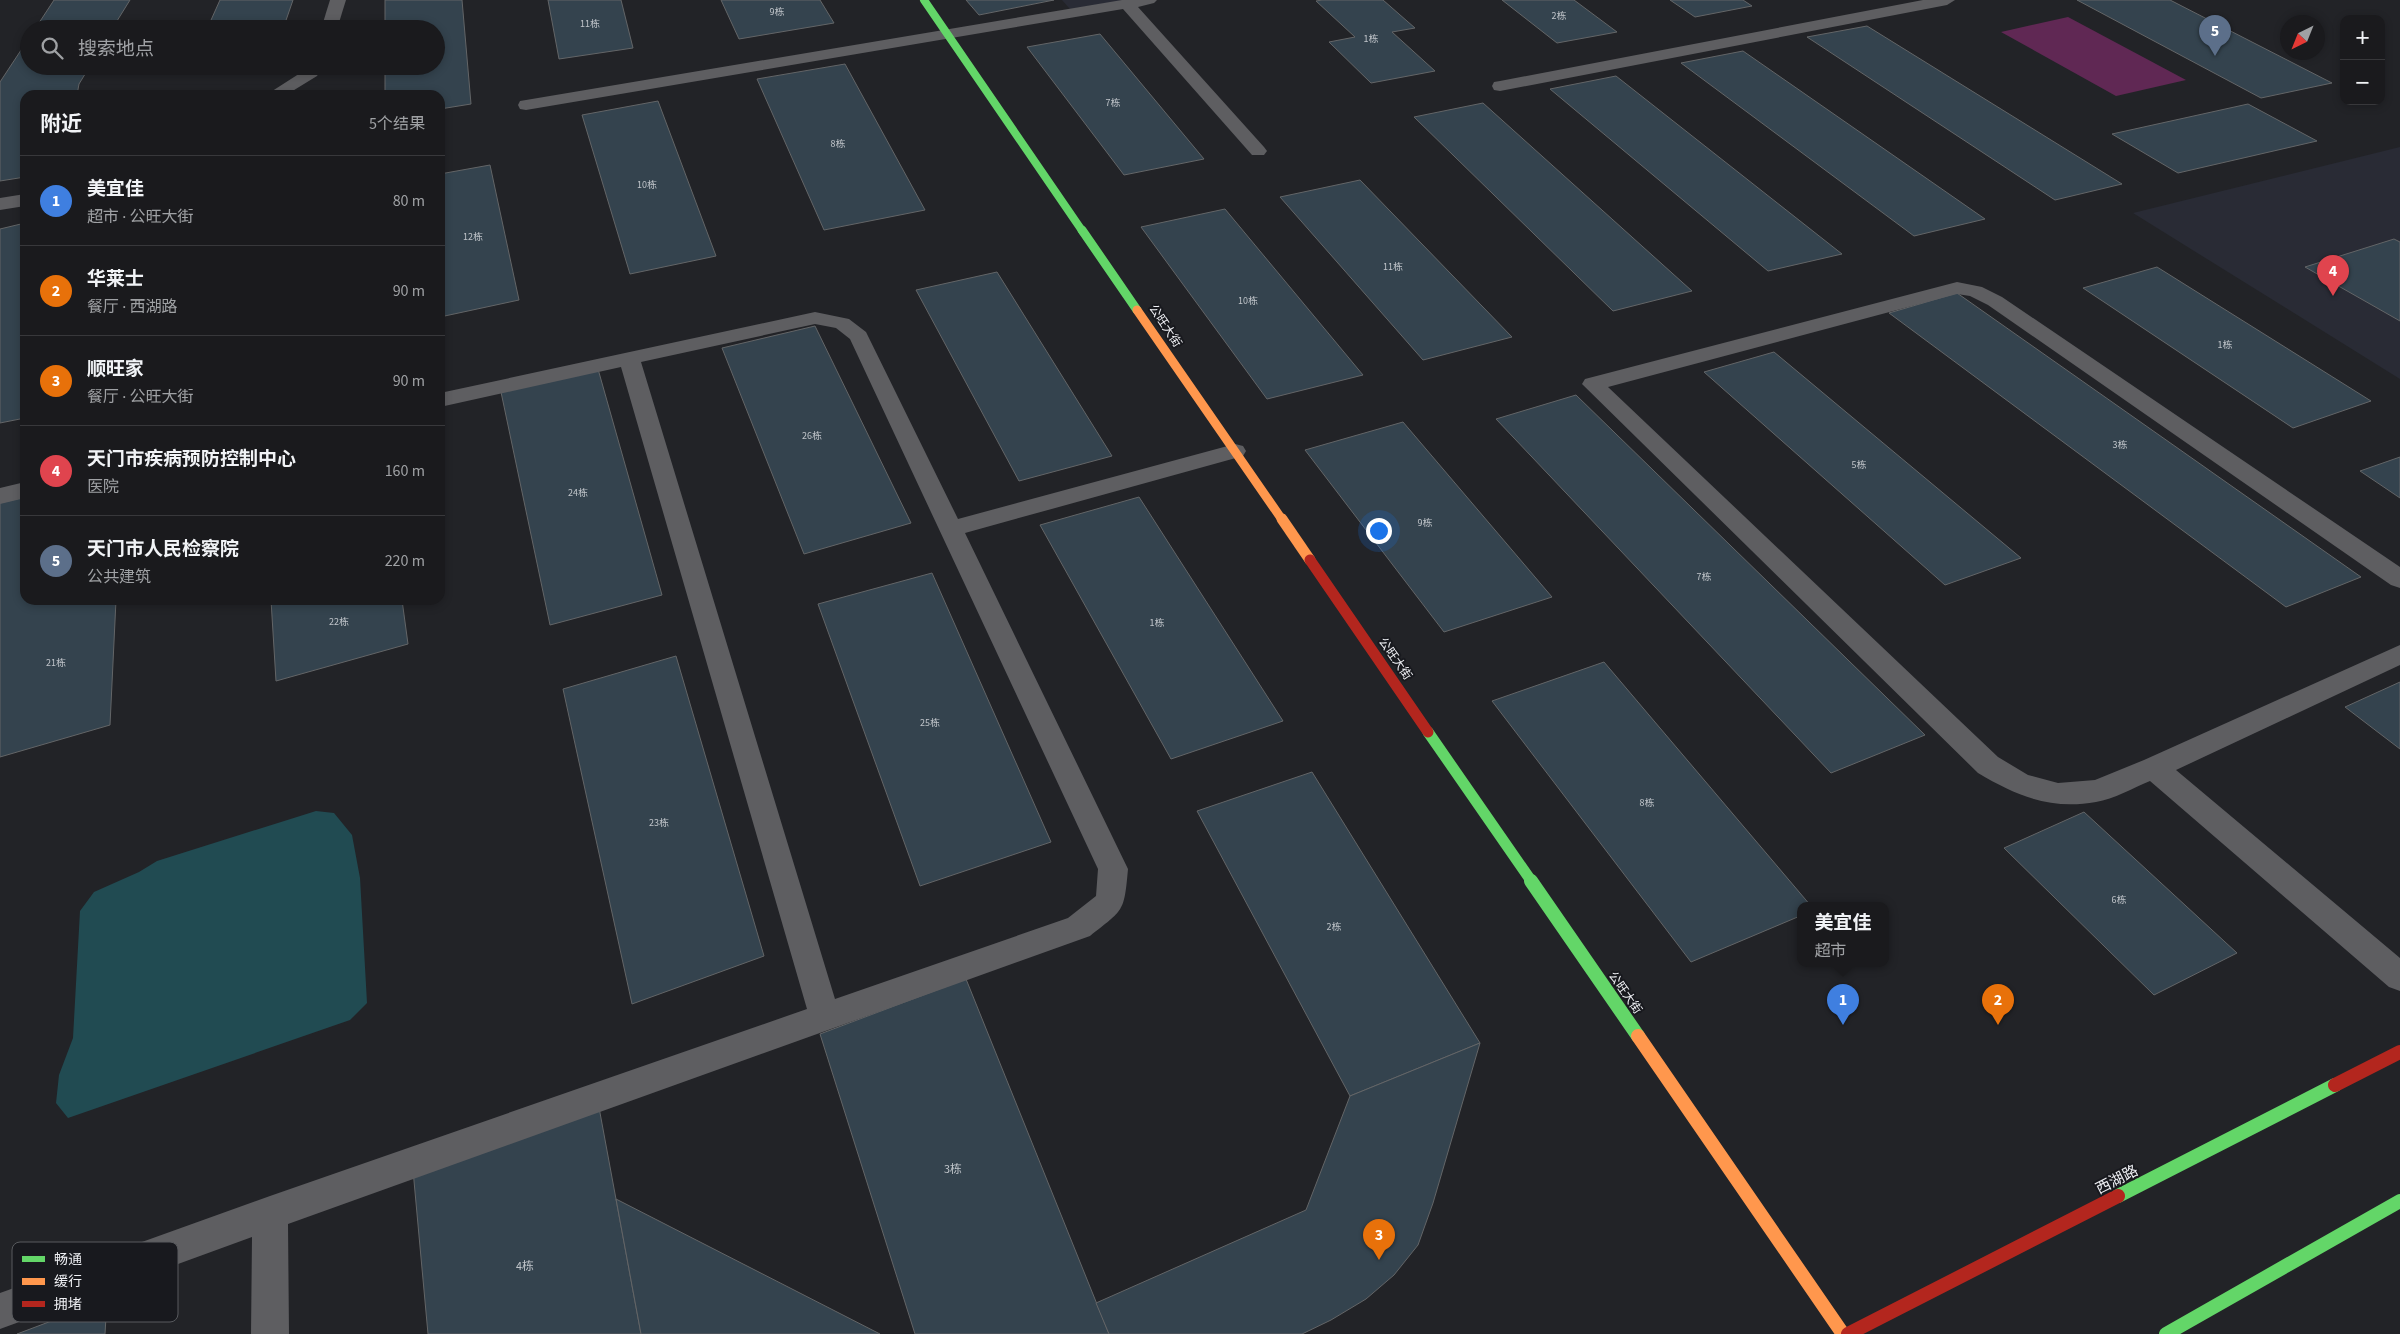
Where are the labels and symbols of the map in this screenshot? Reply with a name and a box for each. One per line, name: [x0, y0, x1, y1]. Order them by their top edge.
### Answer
house number: 9栋: [770, 5, 784, 19]
house number: 2栋: [1552, 9, 1566, 23]
pin: 5: [2199, 15, 2231, 56]
north arrow: [2280, 15, 2325, 60]
house number: 11栋: [580, 17, 600, 31]
house number: 1栋: [1364, 32, 1378, 46]
house number: 7栋: [1106, 96, 1120, 110]
house number: 8栋: [831, 137, 845, 151]
house number: 10栋: [637, 178, 657, 192]
house number: 12栋: [463, 230, 483, 244]
pin: 4: [2317, 255, 2349, 296]
house number: 11栋: [1383, 260, 1403, 274]
house number: 10栋: [1238, 294, 1258, 308]
street label: 公旺大街: [1145, 301, 1185, 351]
house number: 1栋: [2218, 338, 2232, 352]
house number: 26栋: [802, 429, 822, 443]
house number: 3栋: [2113, 438, 2127, 452]
house number: 5栋: [1852, 458, 1866, 472]
house number: 24栋: [568, 486, 588, 500]
house number: 9栋: [1418, 516, 1432, 530]
your location: [1366, 518, 1392, 544]
house number: 7栋: [1697, 570, 1711, 584]
house number: 22栋: [329, 615, 349, 629]
house number: 1栋: [1150, 616, 1164, 630]
street label: 公旺大街: [1374, 634, 1416, 684]
house number: 21栋: [46, 656, 66, 670]
house number: 25栋: [920, 716, 940, 730]
house number: 8栋: [1640, 796, 1654, 810]
house number: 23栋: [649, 816, 669, 830]
house number: 6栋: [2112, 893, 2126, 907]
house number: 2栋: [1327, 920, 1341, 934]
street label: 公旺大街: [1604, 968, 1646, 1018]
pin: 1: [1827, 984, 1859, 1025]
pin: 2: [1982, 984, 2014, 1025]
street label: 西湖路: [2092, 1160, 2142, 1200]
house number: 3栋: [944, 1161, 962, 1178]
pin: 3: [1363, 1219, 1395, 1260]
legend: [12, 1242, 178, 1322]
text: 畅通: [54, 1250, 82, 1270]
house number: 4栋: [516, 1258, 534, 1275]
text: 缓行: [54, 1272, 82, 1292]
text: 拥堵: [54, 1295, 82, 1315]

